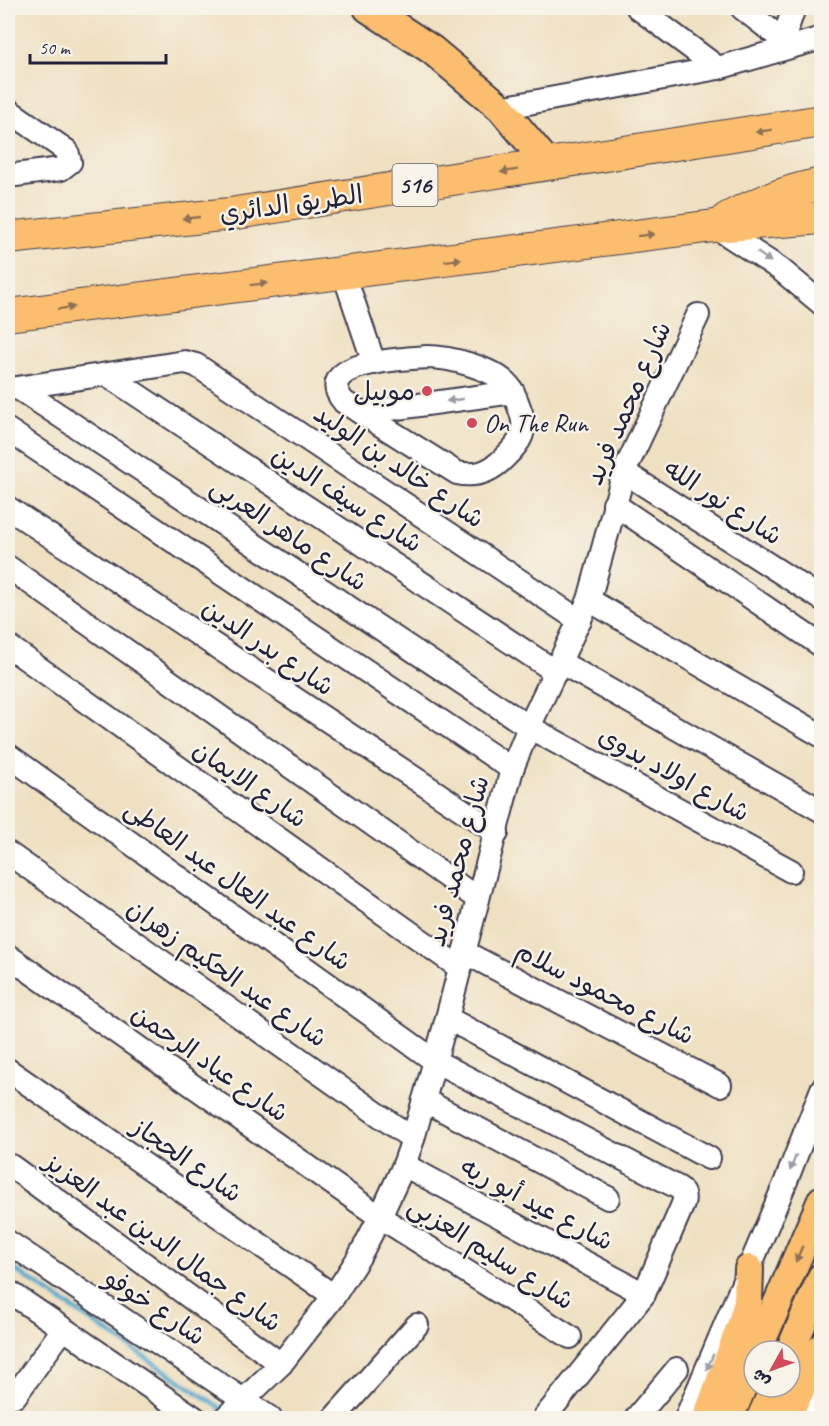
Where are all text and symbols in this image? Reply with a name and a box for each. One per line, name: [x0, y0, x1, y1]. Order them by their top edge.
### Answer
scale bar: [30, 27, 166, 65]
text: 50 m: [39, 37, 72, 59]
one-way arrow: [754, 126, 773, 135]
road number: 516: [392, 164, 438, 206]
one-way arrow: [499, 167, 518, 176]
street label: الطريق الدائري: [217, 178, 365, 232]
one-way arrow: [182, 213, 201, 223]
one-way arrow: [637, 230, 656, 239]
one-way arrow: [755, 251, 771, 263]
one-way arrow: [443, 255, 462, 264]
one-way arrow: [250, 279, 269, 289]
one-way arrow: [56, 303, 75, 313]
street label: شارع محمد فريد: [577, 316, 680, 490]
place label: موبيل: [353, 375, 415, 408]
marker: موبيل: [420, 384, 434, 398]
one-way arrow: [445, 395, 464, 405]
street label: شارع خالد بن الوليد: [307, 397, 491, 536]
place label: On The Run: [484, 407, 589, 440]
marker: On The Run: [465, 416, 479, 430]
street label: شارع سيف الدين: [265, 438, 429, 561]
street label: شارع نور الله: [657, 452, 788, 553]
street label: شارع ماهر العربى: [204, 469, 374, 599]
street label: شارع بدر الدين: [195, 591, 340, 704]
street label: شارع اولاد بدوى: [592, 719, 755, 830]
street label: شارع الايمان: [186, 733, 314, 836]
street label: شارع محمد فريد: [419, 772, 498, 950]
street label: شارع عبد العال عبد العاطى: [118, 792, 358, 979]
street label: شارع عبد الحكيم زهران: [119, 892, 334, 1057]
street label: شارع محمود سلام: [508, 934, 700, 1055]
street label: شارع عباد الرحمن: [124, 997, 295, 1130]
street label: شارع الحجاز: [123, 1109, 248, 1211]
street label: شارع جمال الدين عبد العزيز: [36, 1144, 288, 1340]
street label: شارع عيد أبو ريه: [454, 1150, 619, 1259]
one-way arrow: [788, 1154, 798, 1172]
street label: شارع سليم العزبى: [400, 1189, 580, 1320]
one-way arrow: [794, 1246, 803, 1263]
street label: شارع خوفو: [97, 1261, 212, 1354]
north arrow: [742, 1339, 802, 1399]
one-way arrow: [705, 1353, 714, 1371]
text: ش: [748, 1365, 775, 1391]

